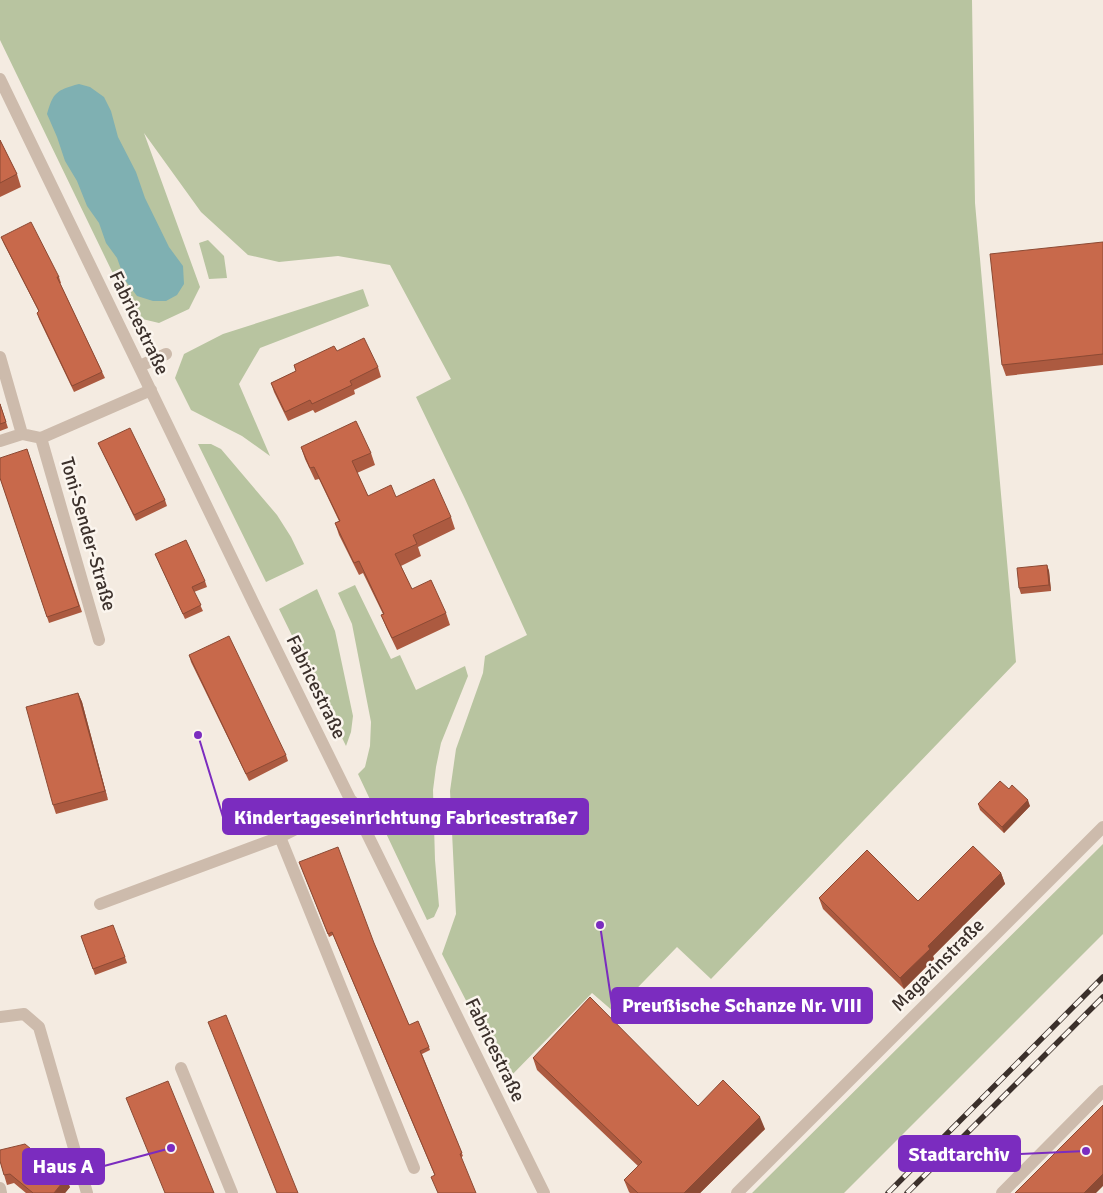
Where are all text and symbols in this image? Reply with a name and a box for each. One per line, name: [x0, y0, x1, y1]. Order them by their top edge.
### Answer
street label: Fabricestraße: [104, 267, 174, 379]
street label: Toni-Sender-Straße: [55, 454, 121, 614]
street label: Fabricestraße: [281, 631, 351, 743]
callout: Kindertageseinrichtung Fabricestraße7: [223, 799, 588, 834]
text: Kindertageseinrichtung Fabricestraße7: [234, 805, 578, 830]
street label: Magazinstraße: [887, 914, 989, 1016]
callout: Preußische Schanze Nr. VIII: [612, 988, 872, 1023]
text: Preußische Schanze Nr. VIII: [622, 993, 862, 1018]
street label: Fabricestraße: [460, 994, 530, 1106]
callout: Stadtarchiv: [899, 1136, 1020, 1171]
text: Stadtarchiv: [909, 1142, 1010, 1167]
callout: Haus A: [23, 1149, 104, 1184]
text: Haus A: [33, 1154, 94, 1179]

